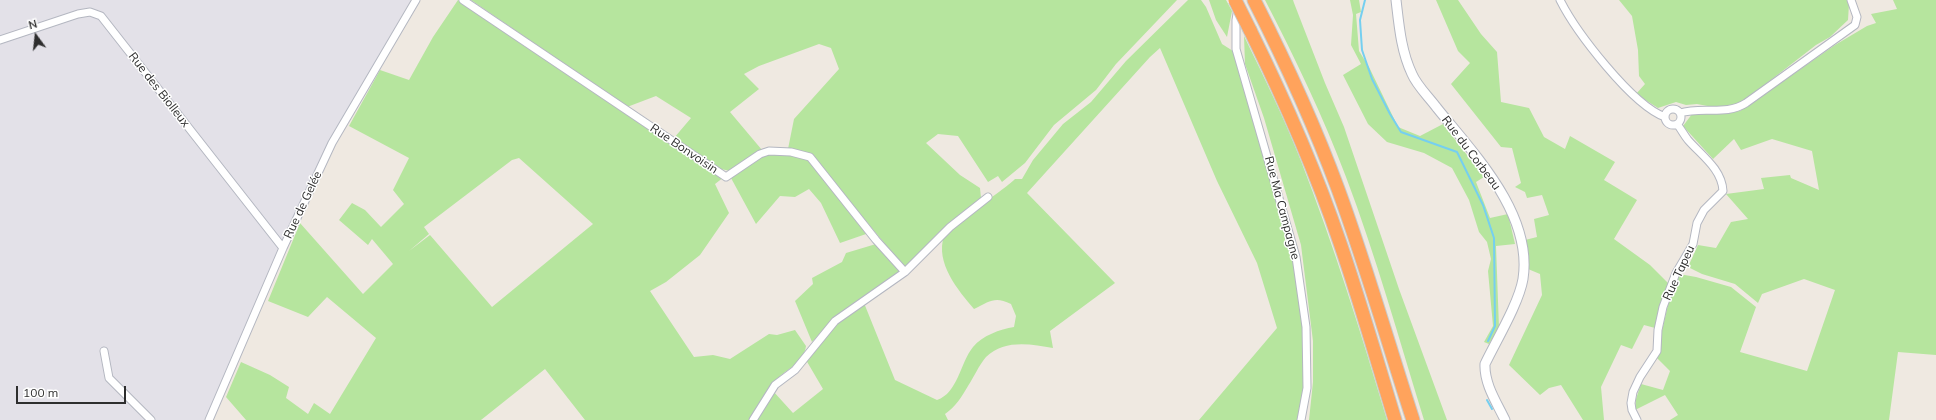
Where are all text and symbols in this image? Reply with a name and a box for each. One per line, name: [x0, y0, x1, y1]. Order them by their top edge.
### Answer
north arrow: [16, 16, 56, 56]
text: N: [27, 17, 39, 32]
street label: Rue des Biolleux: [125, 50, 193, 130]
street label: Rue du Corbeau: [1438, 113, 1504, 193]
street label: Rue Bonvoisin: [647, 121, 721, 177]
street label: Rue Ma Campagne: [1261, 155, 1303, 261]
street label: Rue de Gelée: [281, 169, 325, 241]
street label: Rue Tapeu: [1660, 243, 1698, 303]
scale bar: [18, 378, 128, 404]
text: 100 m: [23, 385, 58, 400]

